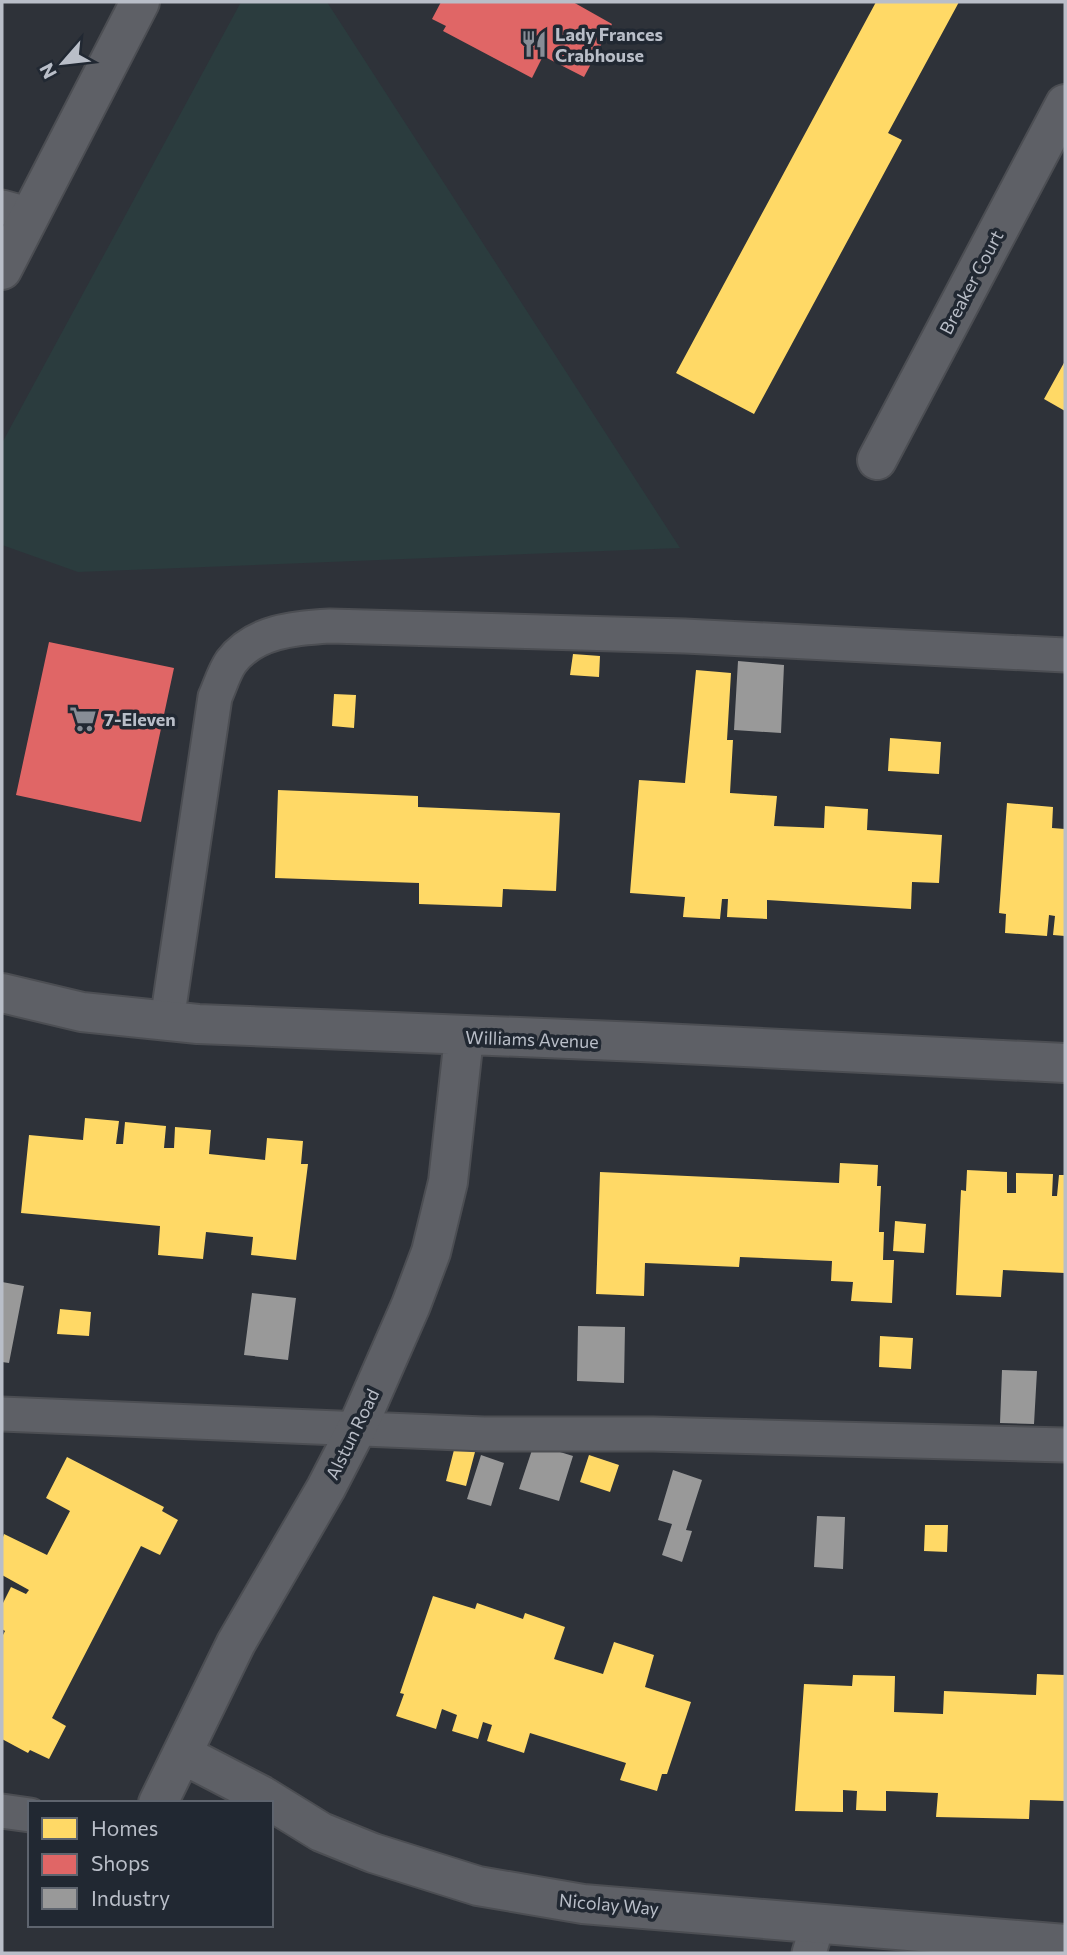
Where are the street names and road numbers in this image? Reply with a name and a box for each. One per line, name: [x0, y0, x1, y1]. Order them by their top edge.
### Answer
street label: Breaker Court: [934, 226, 1008, 338]
street label: Williams Avenue: [465, 1026, 599, 1052]
street label: Alstun Road: [321, 1385, 383, 1483]
street label: Nicolay Way: [558, 1889, 660, 1919]

